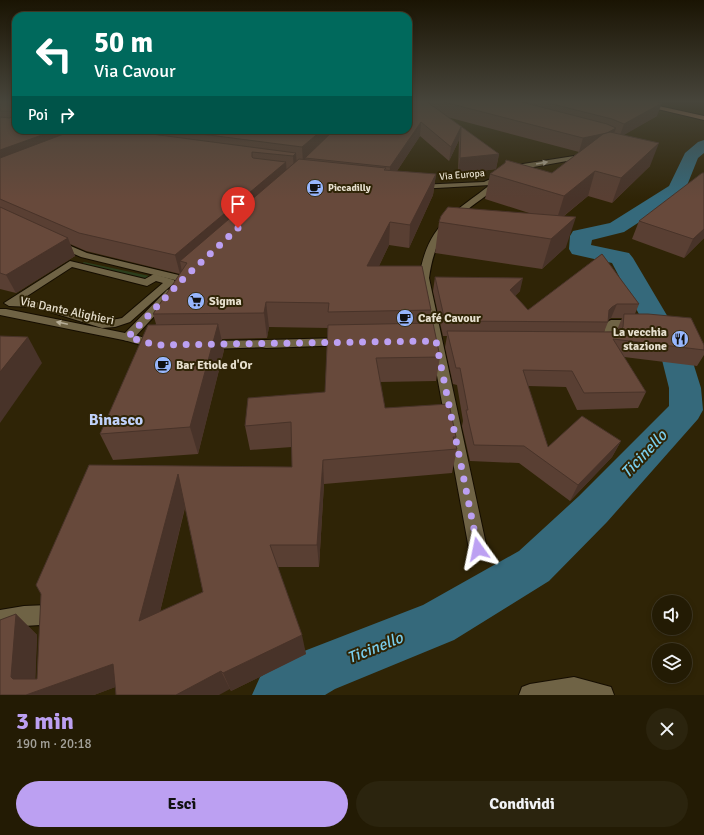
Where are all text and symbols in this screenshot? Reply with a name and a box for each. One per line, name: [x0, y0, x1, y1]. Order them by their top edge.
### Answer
text: 50 m: [94, 26, 153, 60]
icon: left: [28, 28, 80, 80]
text: Via Cavour: [94, 60, 176, 82]
icon: right: [56, 104, 78, 126]
text: Poi: [28, 106, 48, 124]
one-way arrow: [535, 160, 548, 166]
street label: Via Europa: [439, 167, 485, 183]
cafe icon: Piccadilly: [305, 178, 325, 198]
place label: Piccadilly: [328, 182, 371, 194]
pin: [221, 187, 255, 228]
icon: arrive: [227, 193, 249, 215]
supermarket icon: Sigma: [186, 291, 206, 311]
street label: Via Dante Alighieri: [19, 294, 115, 328]
place label: Sigma: [209, 294, 242, 309]
cafe icon: Café Cavour: [395, 308, 415, 328]
place label: Café Cavour: [418, 311, 481, 326]
one-way arrow: [56, 320, 68, 326]
place label: La vecchia stazione: [613, 325, 667, 354]
restaurant icon: La vecchia stazione: [670, 329, 690, 349]
cafe icon: Bar Etiole d'Or: [153, 355, 173, 375]
place label: Bar Etiole d'Or: [176, 358, 253, 373]
district label: Binasco: [89, 410, 143, 430]
water label: Ticinello: [617, 425, 672, 482]
position arrow: [457, 528, 499, 570]
map controls: [652, 595, 692, 683]
button: sound: [652, 595, 692, 635]
water label: Ticinello: [344, 628, 406, 668]
button: layers: [652, 643, 692, 683]
text: 3 min: [16, 706, 74, 736]
button: close: [646, 708, 688, 750]
text: 190 m · 20:18: [16, 736, 92, 752]
button: Esci: [16, 781, 348, 827]
button: Condividi: [356, 781, 688, 827]

